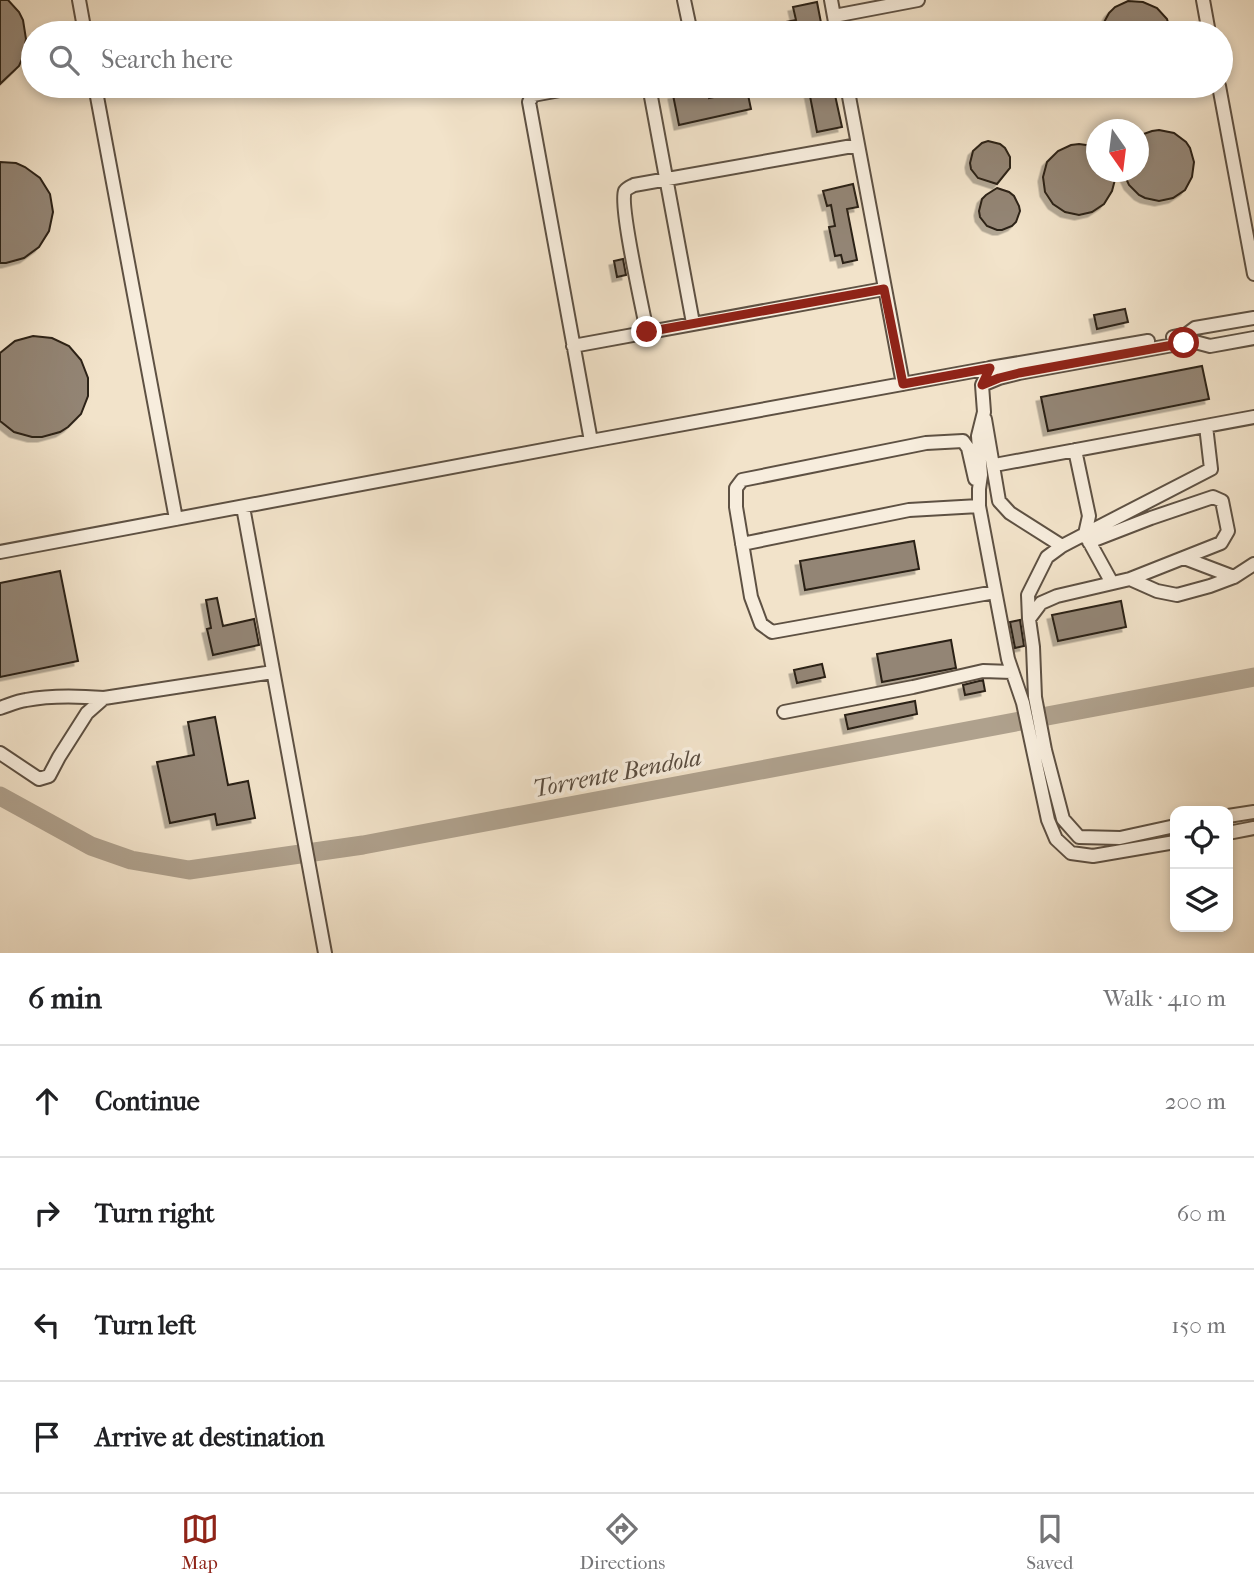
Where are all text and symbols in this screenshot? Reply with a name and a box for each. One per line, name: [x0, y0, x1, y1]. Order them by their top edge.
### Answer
search box: [21, 21, 1233, 98]
icon: search: [45, 41, 83, 79]
text: Search here: [101, 44, 233, 75]
north arrow: [1086, 119, 1149, 182]
route end: [631, 316, 662, 347]
route start: [1168, 327, 1199, 358]
water label: Torrente Bendola: [530, 743, 704, 803]
map controls: [1170, 806, 1233, 932]
button: locate: [1170, 806, 1233, 869]
button: layers: [1170, 869, 1233, 932]
text: 6 min: [28, 981, 102, 1016]
text: Walk · 410 m: [1103, 985, 1226, 1012]
icon: ahead: [28, 1082, 66, 1120]
text: Continue: [95, 1086, 200, 1117]
text: 200 m: [1165, 1088, 1226, 1115]
icon: right: [28, 1194, 66, 1232]
text: Turn right: [95, 1198, 215, 1229]
text: 60 m: [1177, 1200, 1226, 1227]
icon: left: [28, 1306, 66, 1344]
text: Turn left: [95, 1310, 196, 1341]
text: 150 m: [1171, 1312, 1226, 1339]
icon: arrive: [28, 1418, 66, 1456]
text: Arrive at destination: [95, 1422, 325, 1453]
tab: Map: [181, 1510, 219, 1574]
tab: Directions: [580, 1510, 665, 1574]
tab: Saved: [1026, 1510, 1073, 1574]

